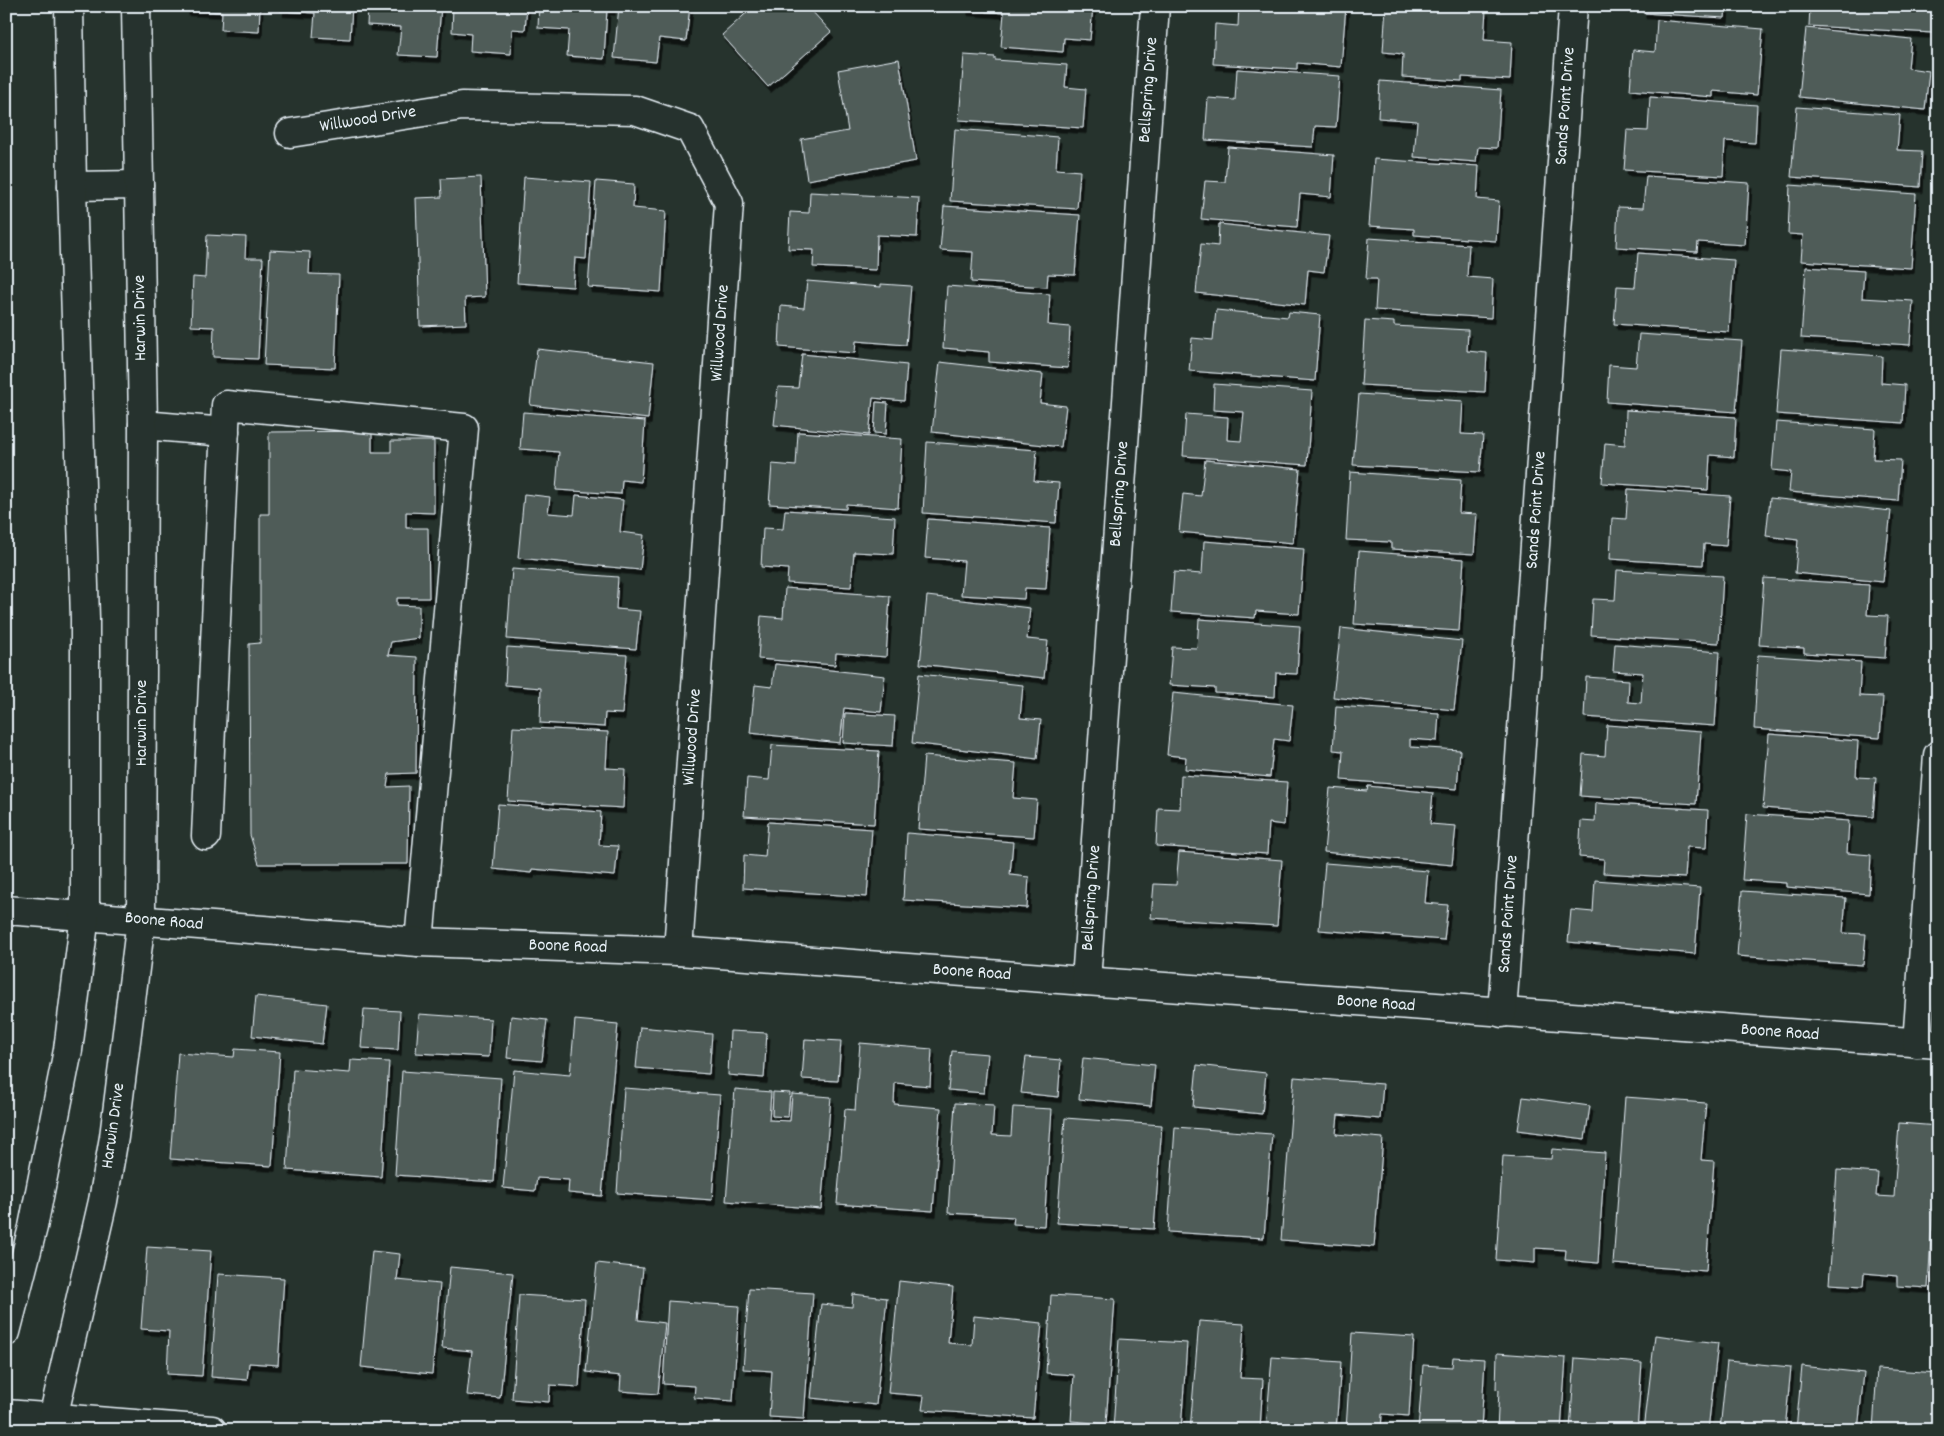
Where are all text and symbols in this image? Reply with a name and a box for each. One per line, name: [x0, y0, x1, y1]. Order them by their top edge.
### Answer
street label: Bellspring Drive: [1133, 36, 1165, 144]
street label: Sands Point Drive: [1549, 46, 1583, 166]
street label: Willwood Drive: [318, 100, 418, 140]
street label: Harwin Drive: [128, 275, 154, 361]
street label: Willwood Drive: [705, 284, 737, 382]
street label: Bellspring Drive: [1104, 440, 1136, 548]
street label: Sands Point Drive: [1520, 450, 1554, 570]
street label: Harwin Drive: [130, 680, 155, 766]
street label: Willwood Drive: [677, 688, 709, 786]
street label: Bellspring Drive: [1076, 844, 1108, 952]
street label: Sands Point Drive: [1492, 854, 1526, 974]
street label: Boone Road: [124, 906, 204, 938]
street label: Boone Road: [528, 933, 608, 961]
street label: Boone Road: [932, 958, 1012, 988]
street label: Boone Road: [1336, 989, 1416, 1019]
street label: Boone Road: [1740, 1018, 1820, 1048]
street label: Harwin Drive: [96, 1081, 132, 1170]

